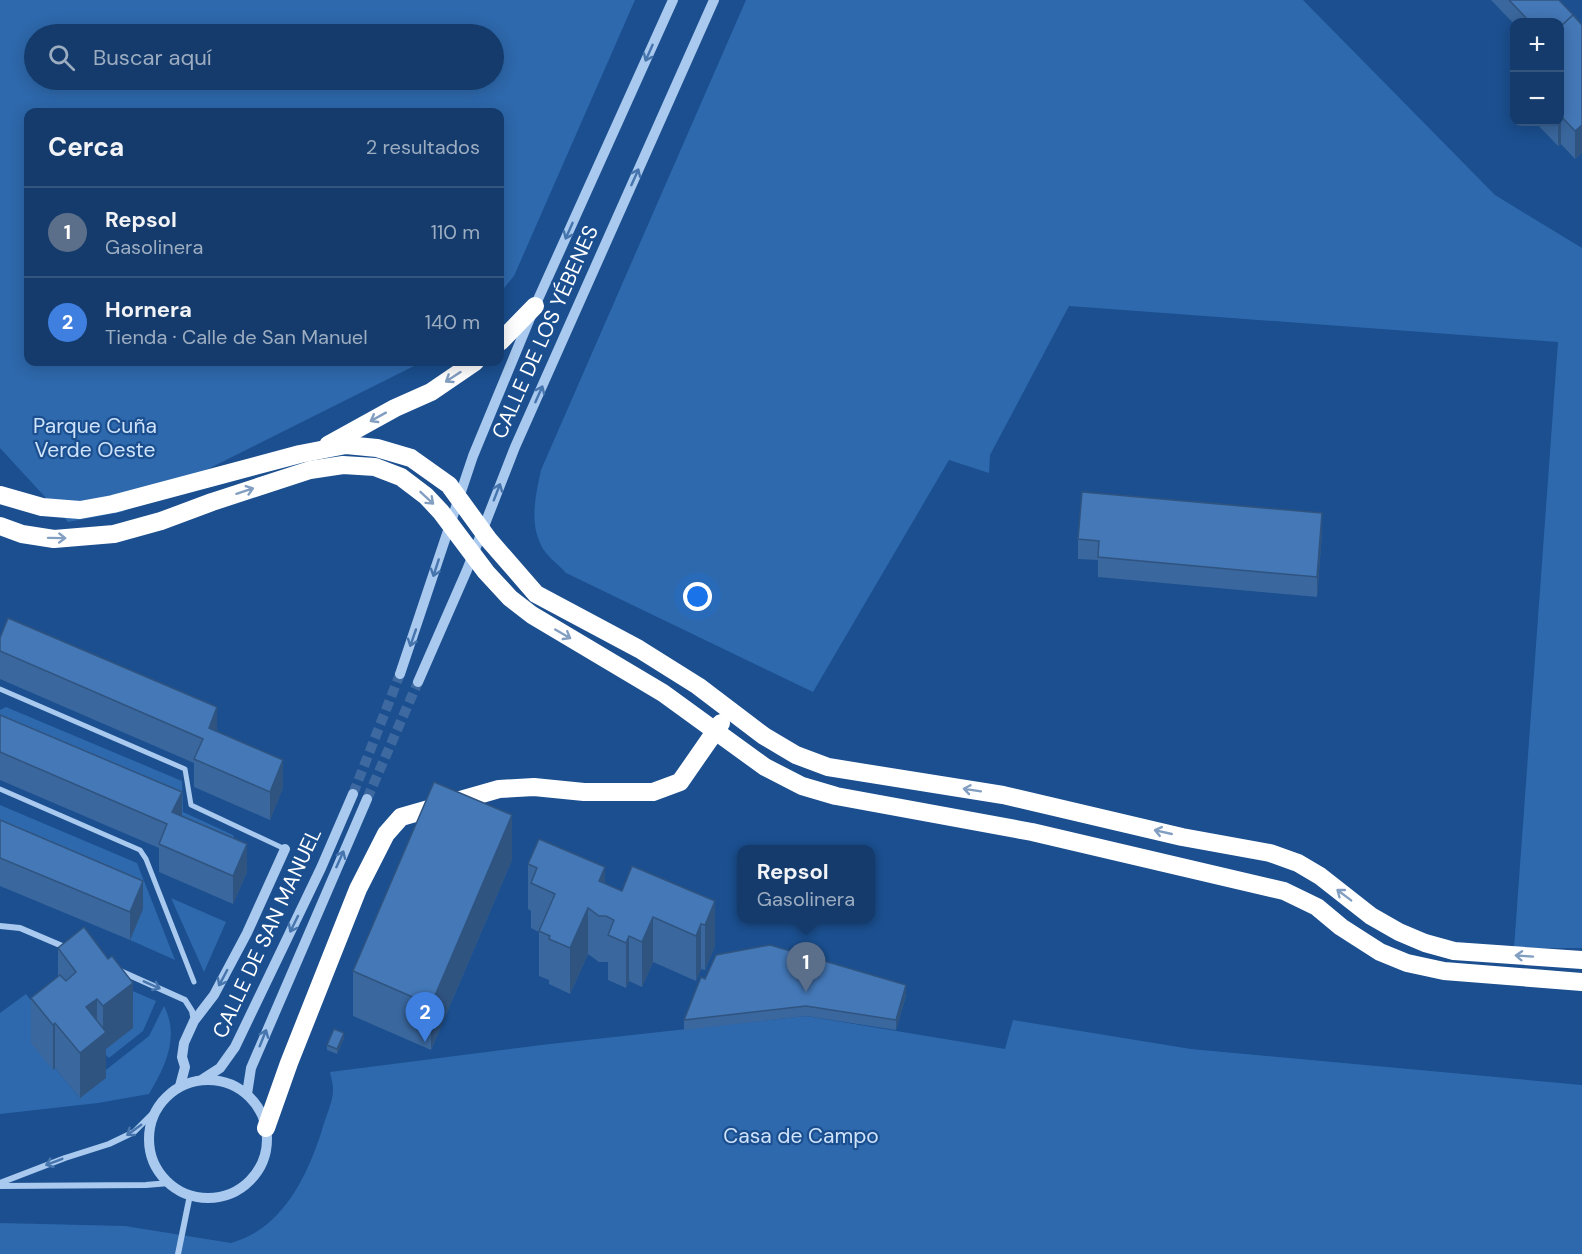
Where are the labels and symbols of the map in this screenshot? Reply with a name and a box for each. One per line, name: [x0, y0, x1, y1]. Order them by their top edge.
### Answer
one-way arrow: [643, 44, 655, 62]
one-way arrow: [630, 169, 641, 187]
street label: CALLE DE LOS YÉBENES: [485, 221, 605, 443]
one-way arrow: [563, 221, 574, 240]
one-way arrow: [446, 371, 462, 383]
one-way arrow: [534, 385, 545, 403]
one-way arrow: [370, 411, 387, 423]
park label: Parque Cuña Verde Oeste: [33, 412, 157, 464]
one-way arrow: [493, 483, 504, 502]
one-way arrow: [235, 485, 254, 496]
one-way arrow: [419, 491, 434, 505]
one-way arrow: [46, 532, 66, 543]
one-way arrow: [430, 558, 441, 577]
your location: [683, 582, 712, 611]
one-way arrow: [406, 628, 417, 647]
one-way arrow: [554, 629, 572, 640]
one-way arrow: [963, 784, 983, 795]
street label: CALLE DE SAN MANUEL: [206, 823, 328, 1043]
one-way arrow: [1153, 826, 1173, 837]
one-way arrow: [335, 851, 346, 869]
one-way arrow: [1336, 888, 1352, 901]
one-way arrow: [288, 914, 300, 932]
pin: 1: [786, 942, 826, 992]
one-way arrow: [1514, 950, 1534, 961]
one-way arrow: [217, 968, 228, 986]
one-way arrow: [142, 980, 160, 991]
pin: 2: [406, 992, 444, 1042]
one-way arrow: [258, 1030, 269, 1048]
park label: Casa de Campo: [723, 1122, 879, 1150]
one-way arrow: [126, 1123, 142, 1136]
one-way arrow: [45, 1157, 64, 1168]

